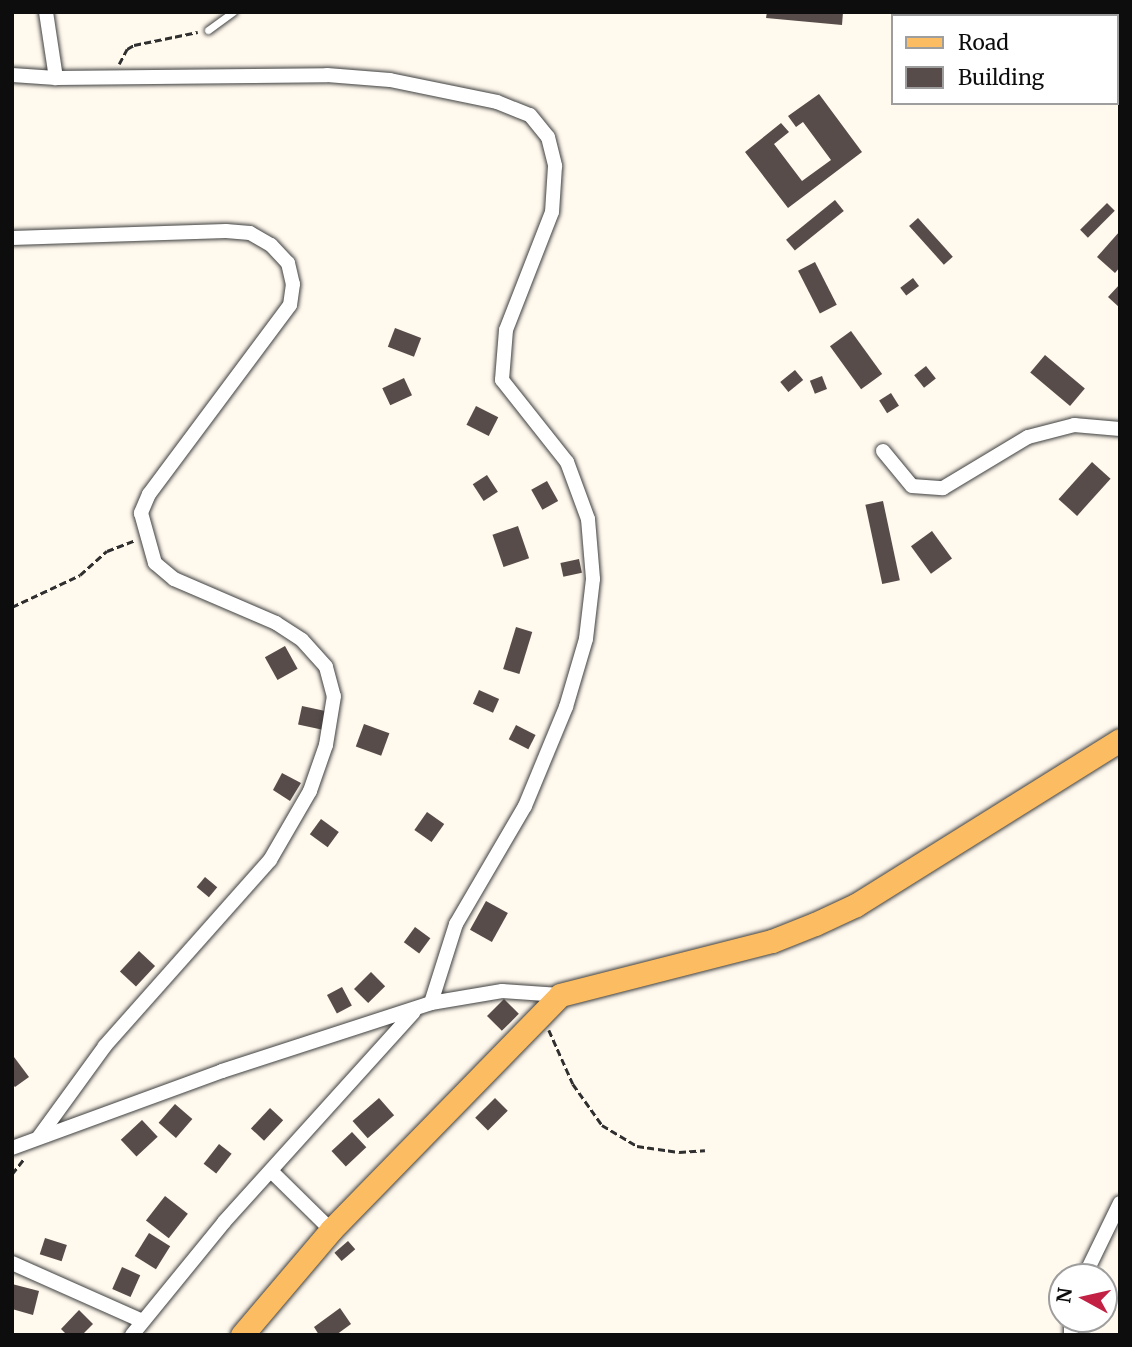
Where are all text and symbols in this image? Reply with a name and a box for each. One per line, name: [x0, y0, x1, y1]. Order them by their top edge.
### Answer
legend: [890, 14, 1118, 105]
text: Road: [958, 29, 1009, 56]
text: Building: [958, 64, 1044, 91]
north arrow: [1048, 1263, 1118, 1333]
text: N: [1051, 1286, 1077, 1304]

